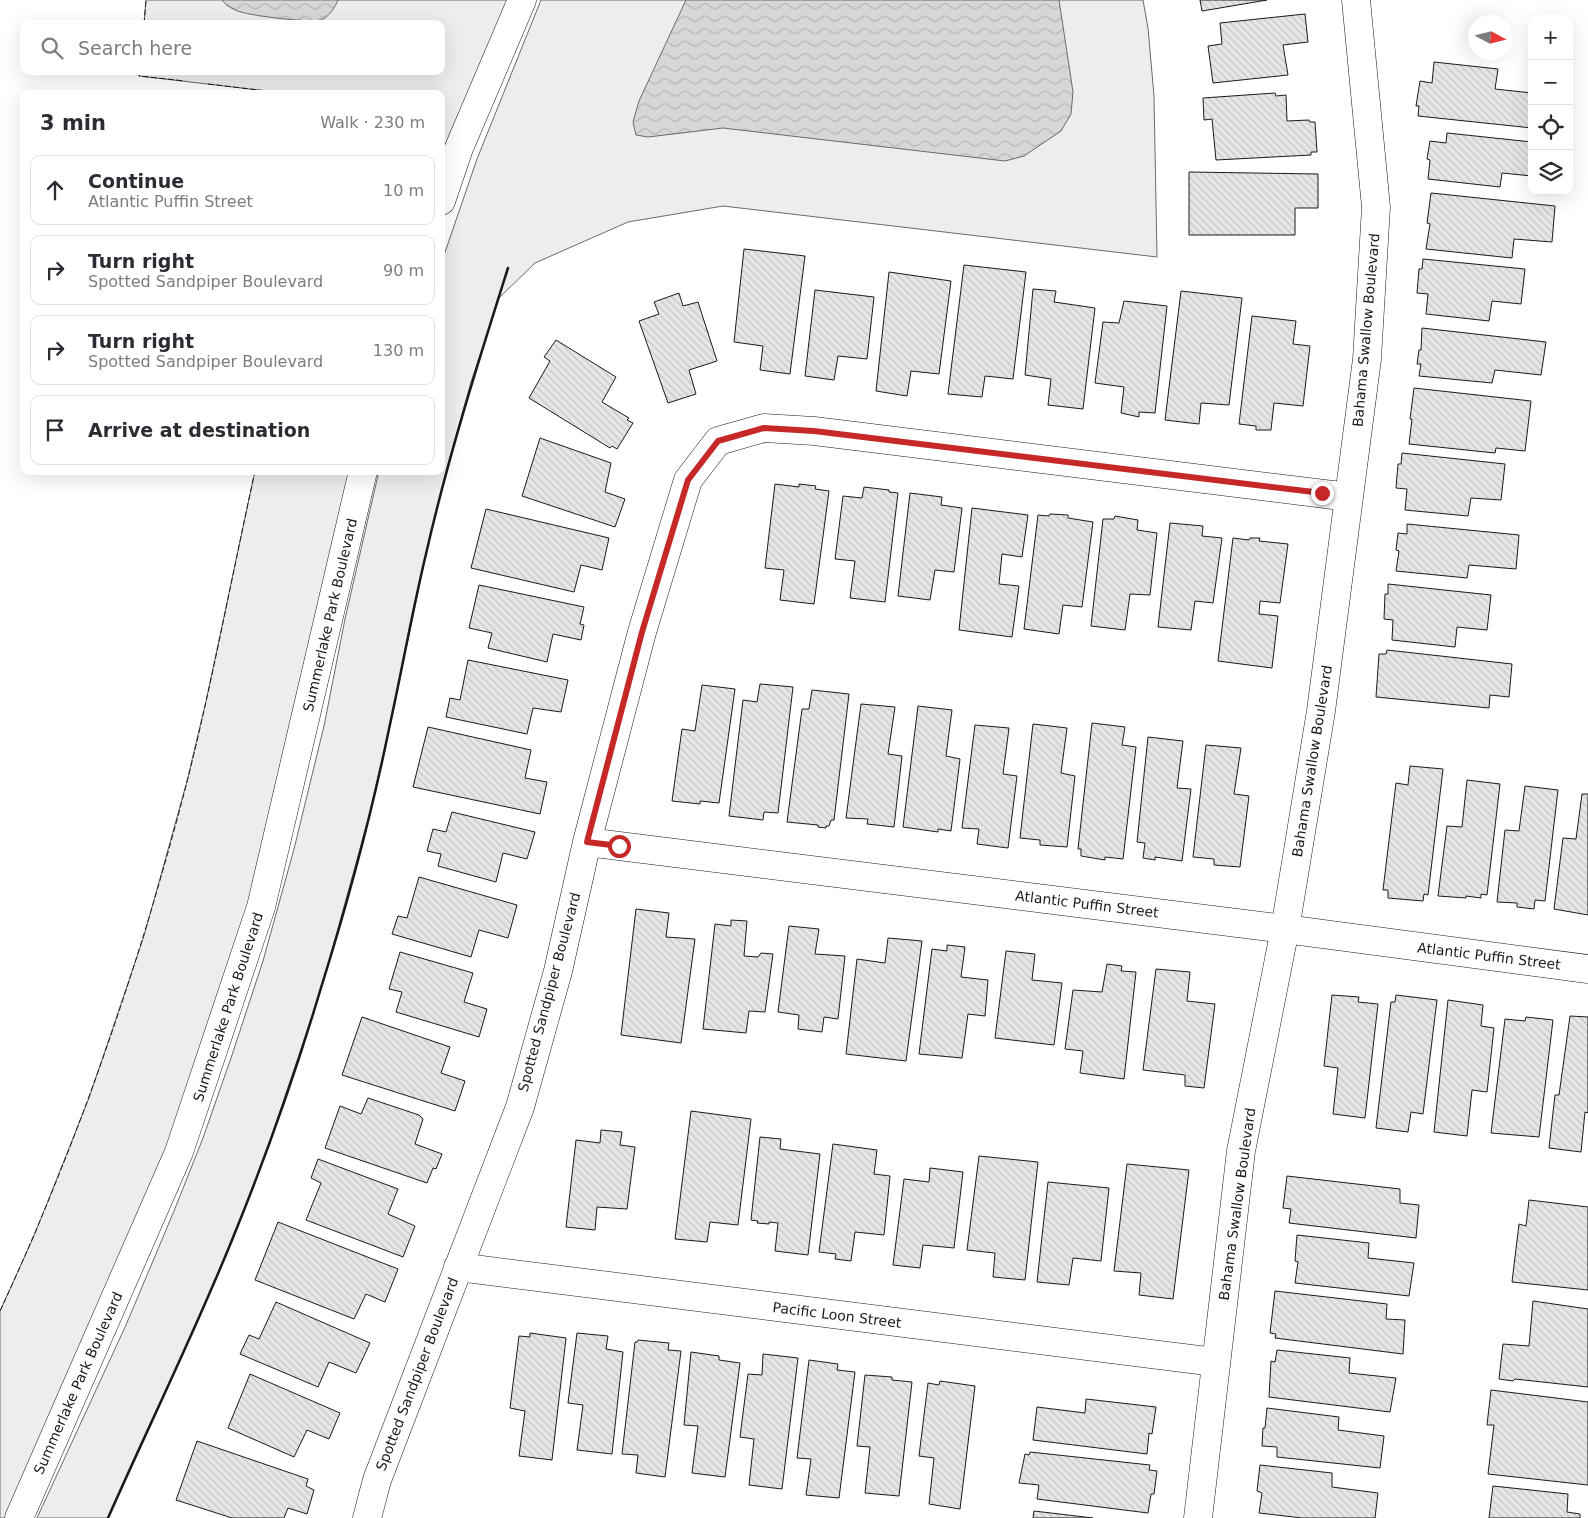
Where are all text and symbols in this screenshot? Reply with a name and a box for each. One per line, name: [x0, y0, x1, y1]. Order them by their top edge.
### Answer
north arrow: [1468, 15, 1513, 60]
map controls: [1528, 15, 1573, 195]
button: +: [1528, 15, 1573, 60]
search box: [20, 20, 445, 75]
icon: search: [38, 34, 66, 62]
text: Search here: [78, 37, 192, 59]
button: −: [1528, 60, 1573, 105]
button: locate: [1528, 105, 1573, 150]
text: 3 min: [40, 111, 106, 135]
text: Walk · 230 m: [320, 113, 425, 132]
button: layers: [1528, 150, 1573, 195]
text: Continue: [88, 170, 184, 192]
icon: ahead: [41, 176, 69, 204]
text: 10 m: [383, 181, 424, 200]
text: Atlantic Puffin Street: [88, 192, 253, 211]
street label: Bahama Swallow Boulevard: [1350, 233, 1382, 427]
text: Turn right: [88, 250, 194, 272]
icon: right: [41, 256, 69, 284]
text: 90 m: [383, 261, 424, 280]
text: Spotted Sandpiper Boulevard: [88, 272, 323, 291]
text: Turn right: [88, 330, 194, 352]
icon: right: [41, 336, 69, 364]
text: 130 m: [373, 341, 424, 360]
text: Spotted Sandpiper Boulevard: [88, 352, 323, 371]
icon: arrive: [41, 416, 69, 444]
text: Arrive at destination: [88, 419, 310, 441]
route end: [1311, 482, 1334, 505]
street label: Summerlake Park Boulevard: [300, 517, 360, 713]
street label: Bahama Swallow Boulevard: [1289, 664, 1335, 858]
route start: [608, 835, 631, 858]
street label: Atlantic Puffin Street: [1014, 887, 1160, 921]
street label: Spotted Sandpiper Boulevard: [515, 891, 583, 1093]
street label: Summerlake Park Boulevard: [190, 910, 266, 1104]
street label: Atlantic Puffin Street: [1416, 939, 1562, 973]
street label: Bahama Swallow Boulevard: [1216, 1107, 1258, 1301]
street label: Spotted Sandpiper Boulevard: [373, 1275, 461, 1473]
street label: Summerlake Park Boulevard: [30, 1289, 126, 1477]
street label: Pacific Loon Street: [772, 1299, 903, 1331]

